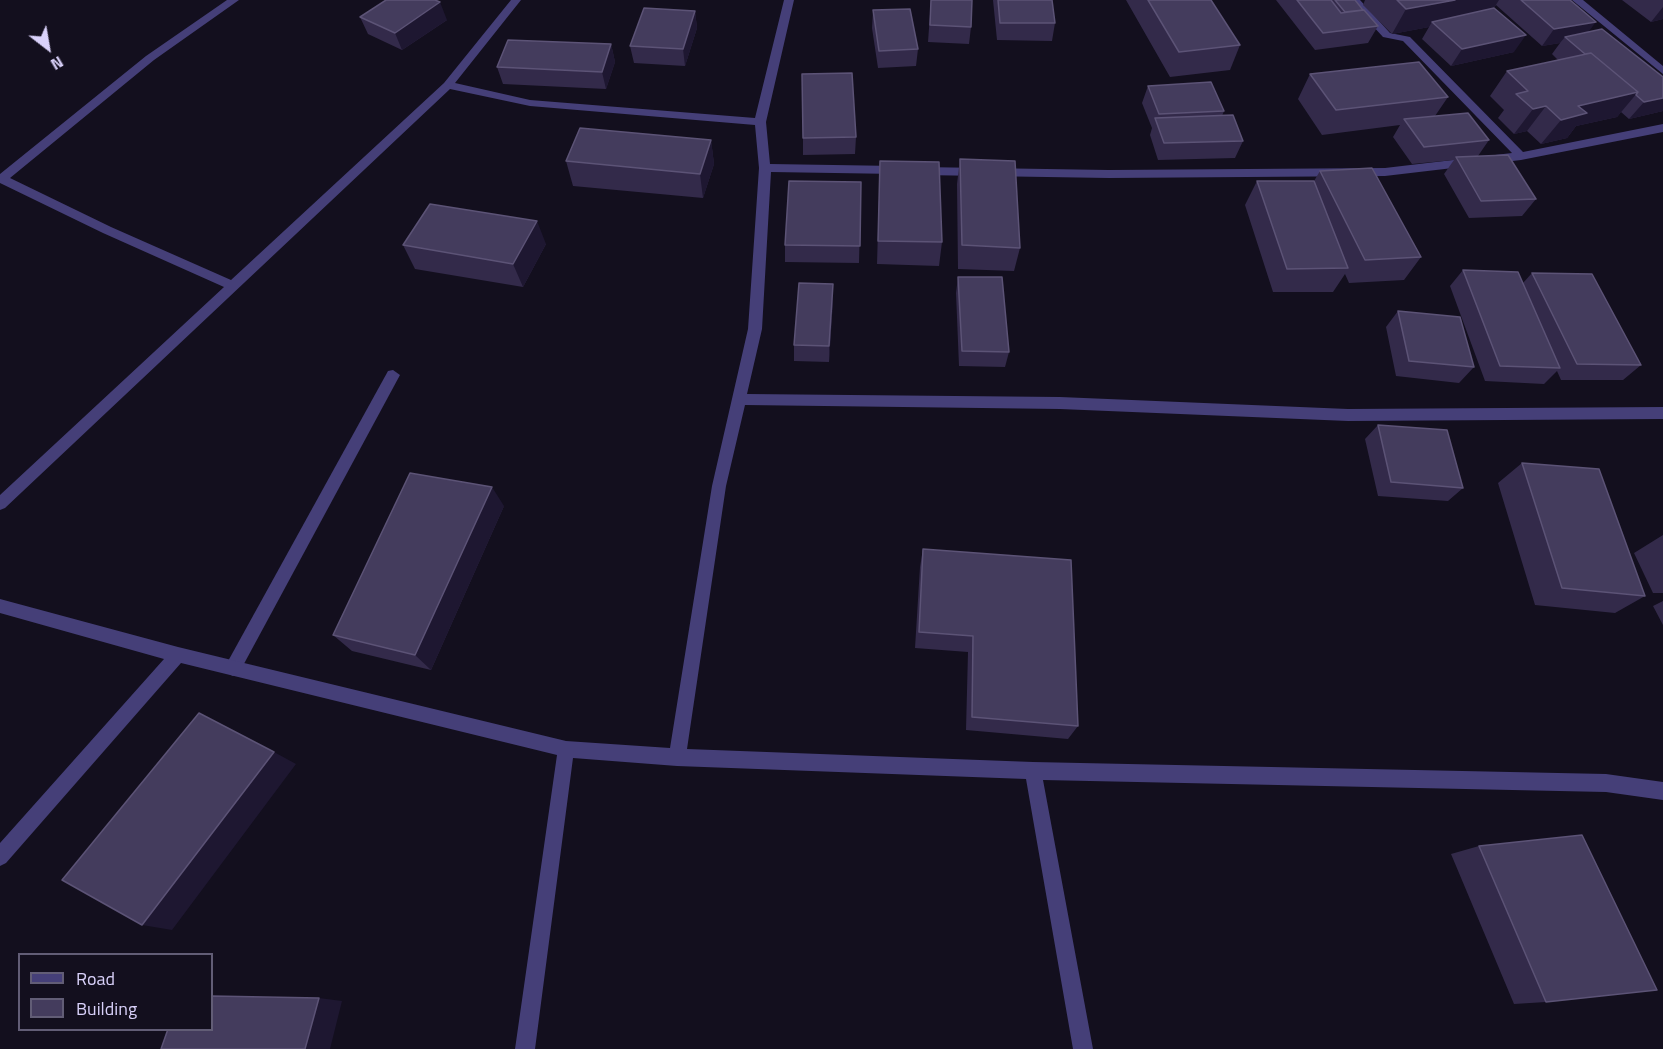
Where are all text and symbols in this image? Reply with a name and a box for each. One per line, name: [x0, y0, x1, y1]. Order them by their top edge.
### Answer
north arrow: [18, 18, 78, 78]
text: N: [46, 50, 68, 77]
legend: [18, 953, 213, 1031]
text: Road: [76, 965, 115, 992]
text: Building: [76, 995, 137, 1022]

